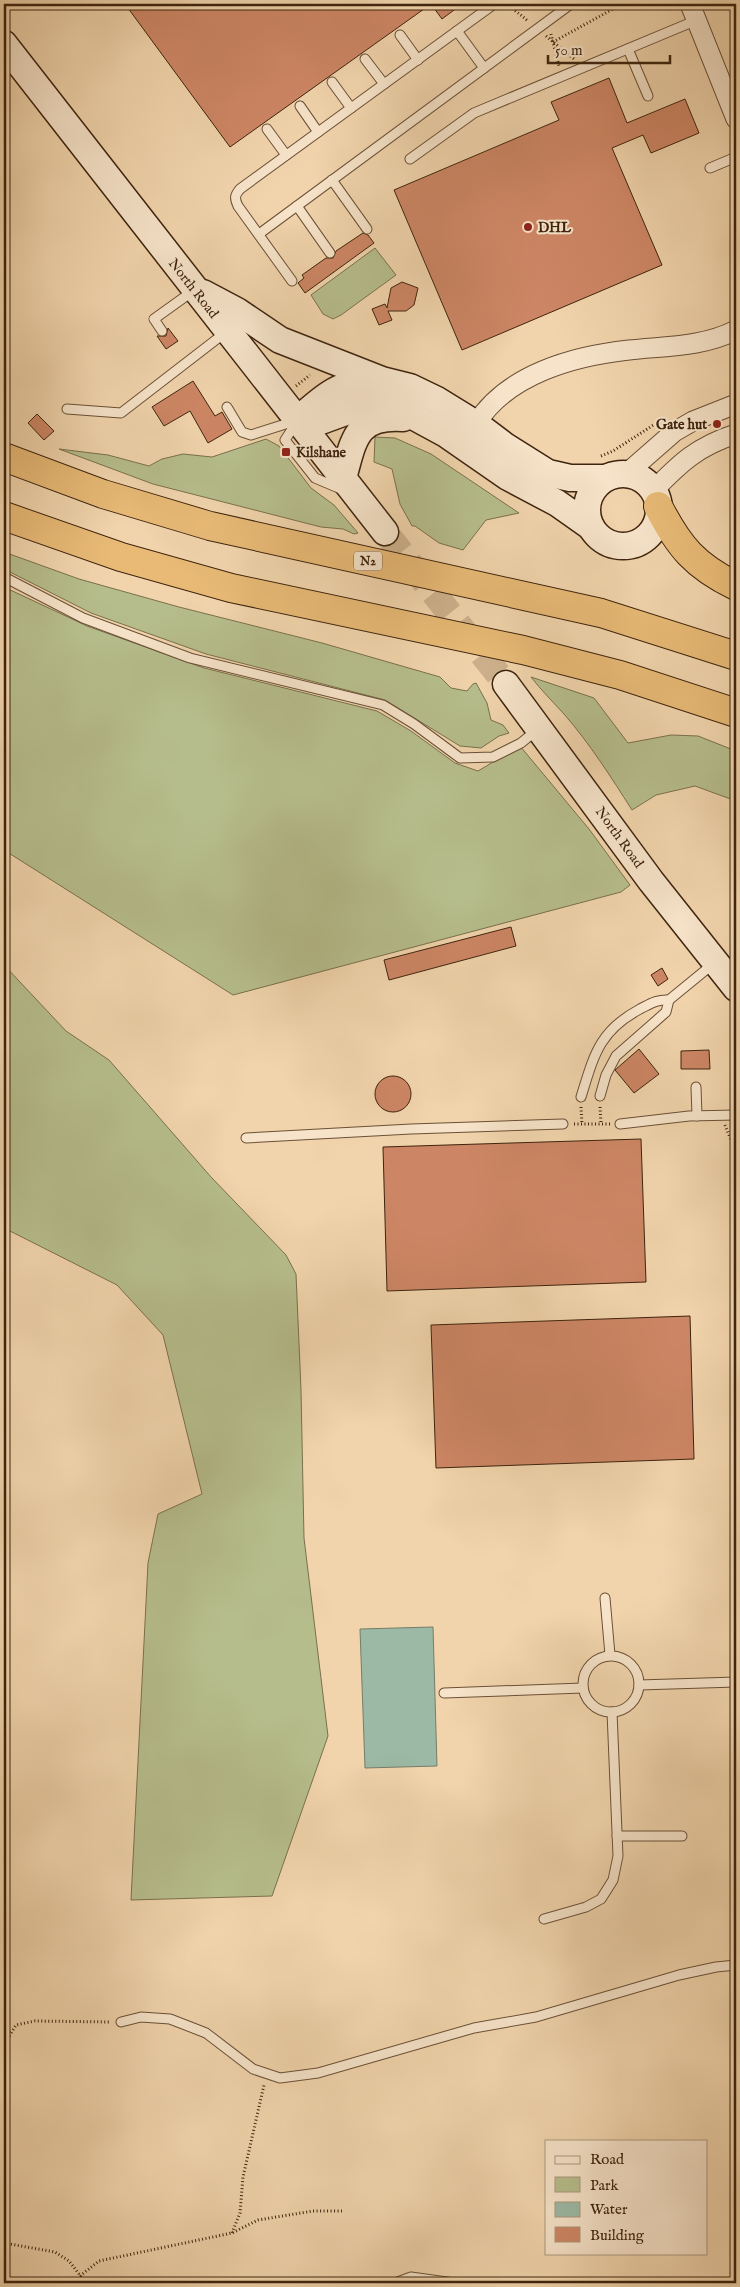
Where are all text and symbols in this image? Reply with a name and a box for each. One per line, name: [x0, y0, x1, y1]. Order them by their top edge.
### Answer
scale bar: [548, 32, 670, 64]
text: 50 m: [555, 41, 583, 60]
place label: DHL: [538, 219, 572, 237]
marker: DHL: [522, 221, 534, 233]
street label: North Road: [164, 255, 223, 323]
place label: Gate hut: [656, 416, 707, 434]
marker: Gate hut: [711, 418, 723, 430]
place label: Kilshane: [296, 444, 347, 462]
marker: Kilshane: [280, 446, 292, 458]
road number: N2: [354, 552, 382, 570]
street label: North Road: [591, 803, 648, 872]
legend: [545, 2140, 708, 2254]
text: Road: [590, 2150, 625, 2169]
text: Park: [590, 2176, 620, 2195]
text: Water: [590, 2200, 628, 2219]
text: Building: [590, 2226, 645, 2245]

